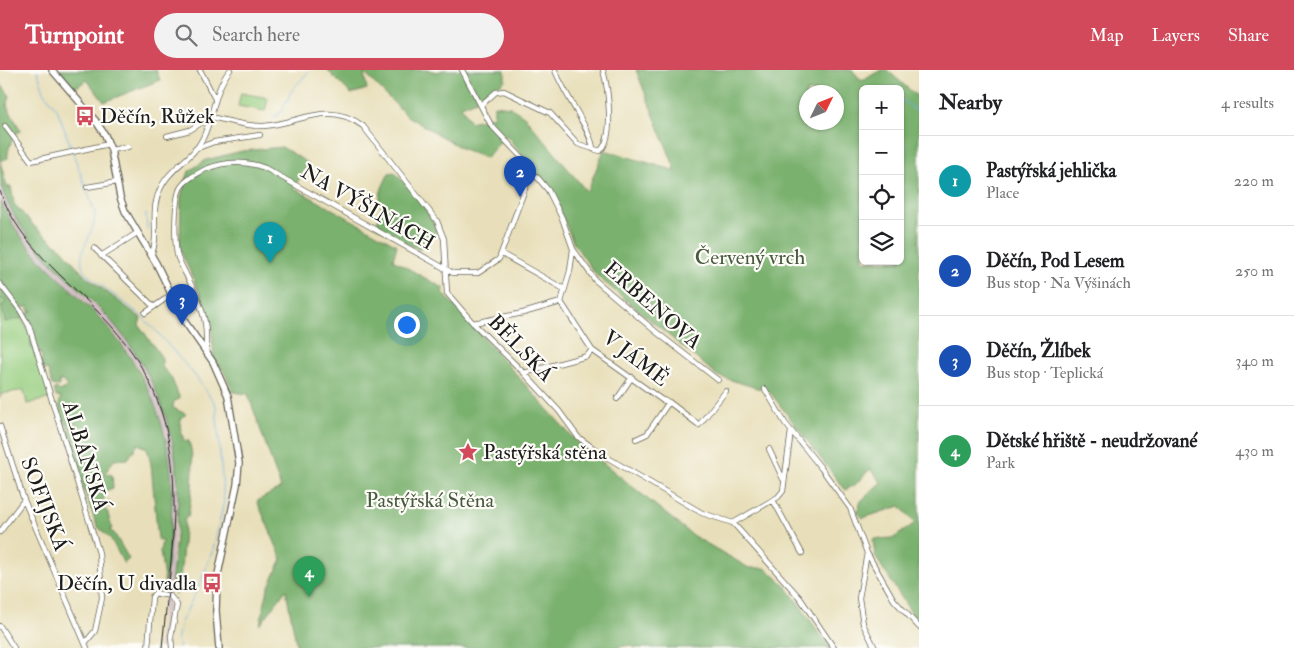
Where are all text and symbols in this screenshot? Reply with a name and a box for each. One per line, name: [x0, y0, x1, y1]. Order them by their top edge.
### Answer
search box: [154, 13, 504, 58]
text: Turnpoint: [25, 20, 124, 51]
icon: search: [172, 21, 200, 49]
text: Search here: [212, 23, 300, 47]
text: Map: [1090, 24, 1124, 47]
text: Layers: [1152, 24, 1200, 47]
text: Share: [1228, 24, 1269, 47]
north arrow: [799, 85, 844, 130]
map controls: [859, 85, 904, 265]
button: +: [859, 85, 904, 130]
text: Nearby: [939, 89, 1002, 116]
text: 4 results: [1221, 93, 1274, 113]
place label: Děčín, Růžek: [100, 103, 215, 130]
bus stop icon: Děčín, Růžek: [74, 105, 96, 127]
button: −: [859, 130, 904, 175]
pin: 2: [504, 156, 536, 197]
street label: NA VÝŠINÁCH: [296, 158, 439, 257]
text: Pastýřská jehlička: [986, 159, 1116, 183]
text: 1: [952, 171, 958, 191]
text: 220 m: [1234, 171, 1274, 191]
button: locate: [859, 175, 904, 220]
text: Place: [986, 183, 1019, 203]
button: layers: [859, 220, 904, 265]
pin: 1: [254, 222, 286, 263]
park label: Červený vrch: [695, 244, 805, 271]
text: Děčín, Pod Lesem: [986, 249, 1124, 273]
street label: ERBENOVA: [598, 255, 707, 355]
text: 2: [951, 261, 959, 281]
text: 250 m: [1235, 261, 1274, 281]
text: Bus stop · Na Výšinách: [986, 273, 1131, 293]
pin: 3: [166, 284, 198, 325]
street label: BĚLSKÁ: [482, 309, 559, 388]
your location: [394, 312, 420, 338]
street label: V JÁMĚ: [597, 324, 674, 393]
text: Děčín, Žlíbek: [986, 339, 1091, 363]
text: 3: [952, 351, 958, 371]
text: 340 m: [1235, 351, 1274, 371]
text: Bus stop · Teplická: [986, 363, 1103, 383]
street label: ALBÁNSKÁ: [56, 397, 115, 515]
text: Dětské hřiště - neudržované: [986, 429, 1197, 453]
place label: Pastýřská stěna: [483, 439, 607, 466]
place icon: Pastýřská stěna: [457, 441, 479, 463]
text: 4: [951, 441, 959, 461]
text: 430 m: [1235, 441, 1274, 461]
street label: SOFIJSKÁ: [14, 453, 75, 555]
text: Park: [986, 453, 1015, 473]
park label: Pastýřská Stěna: [366, 487, 495, 514]
pin: 4: [293, 556, 325, 597]
place label: Děčín, U divadla: [57, 570, 197, 597]
bus stop icon: Děčín, U divadla: [201, 572, 223, 594]

